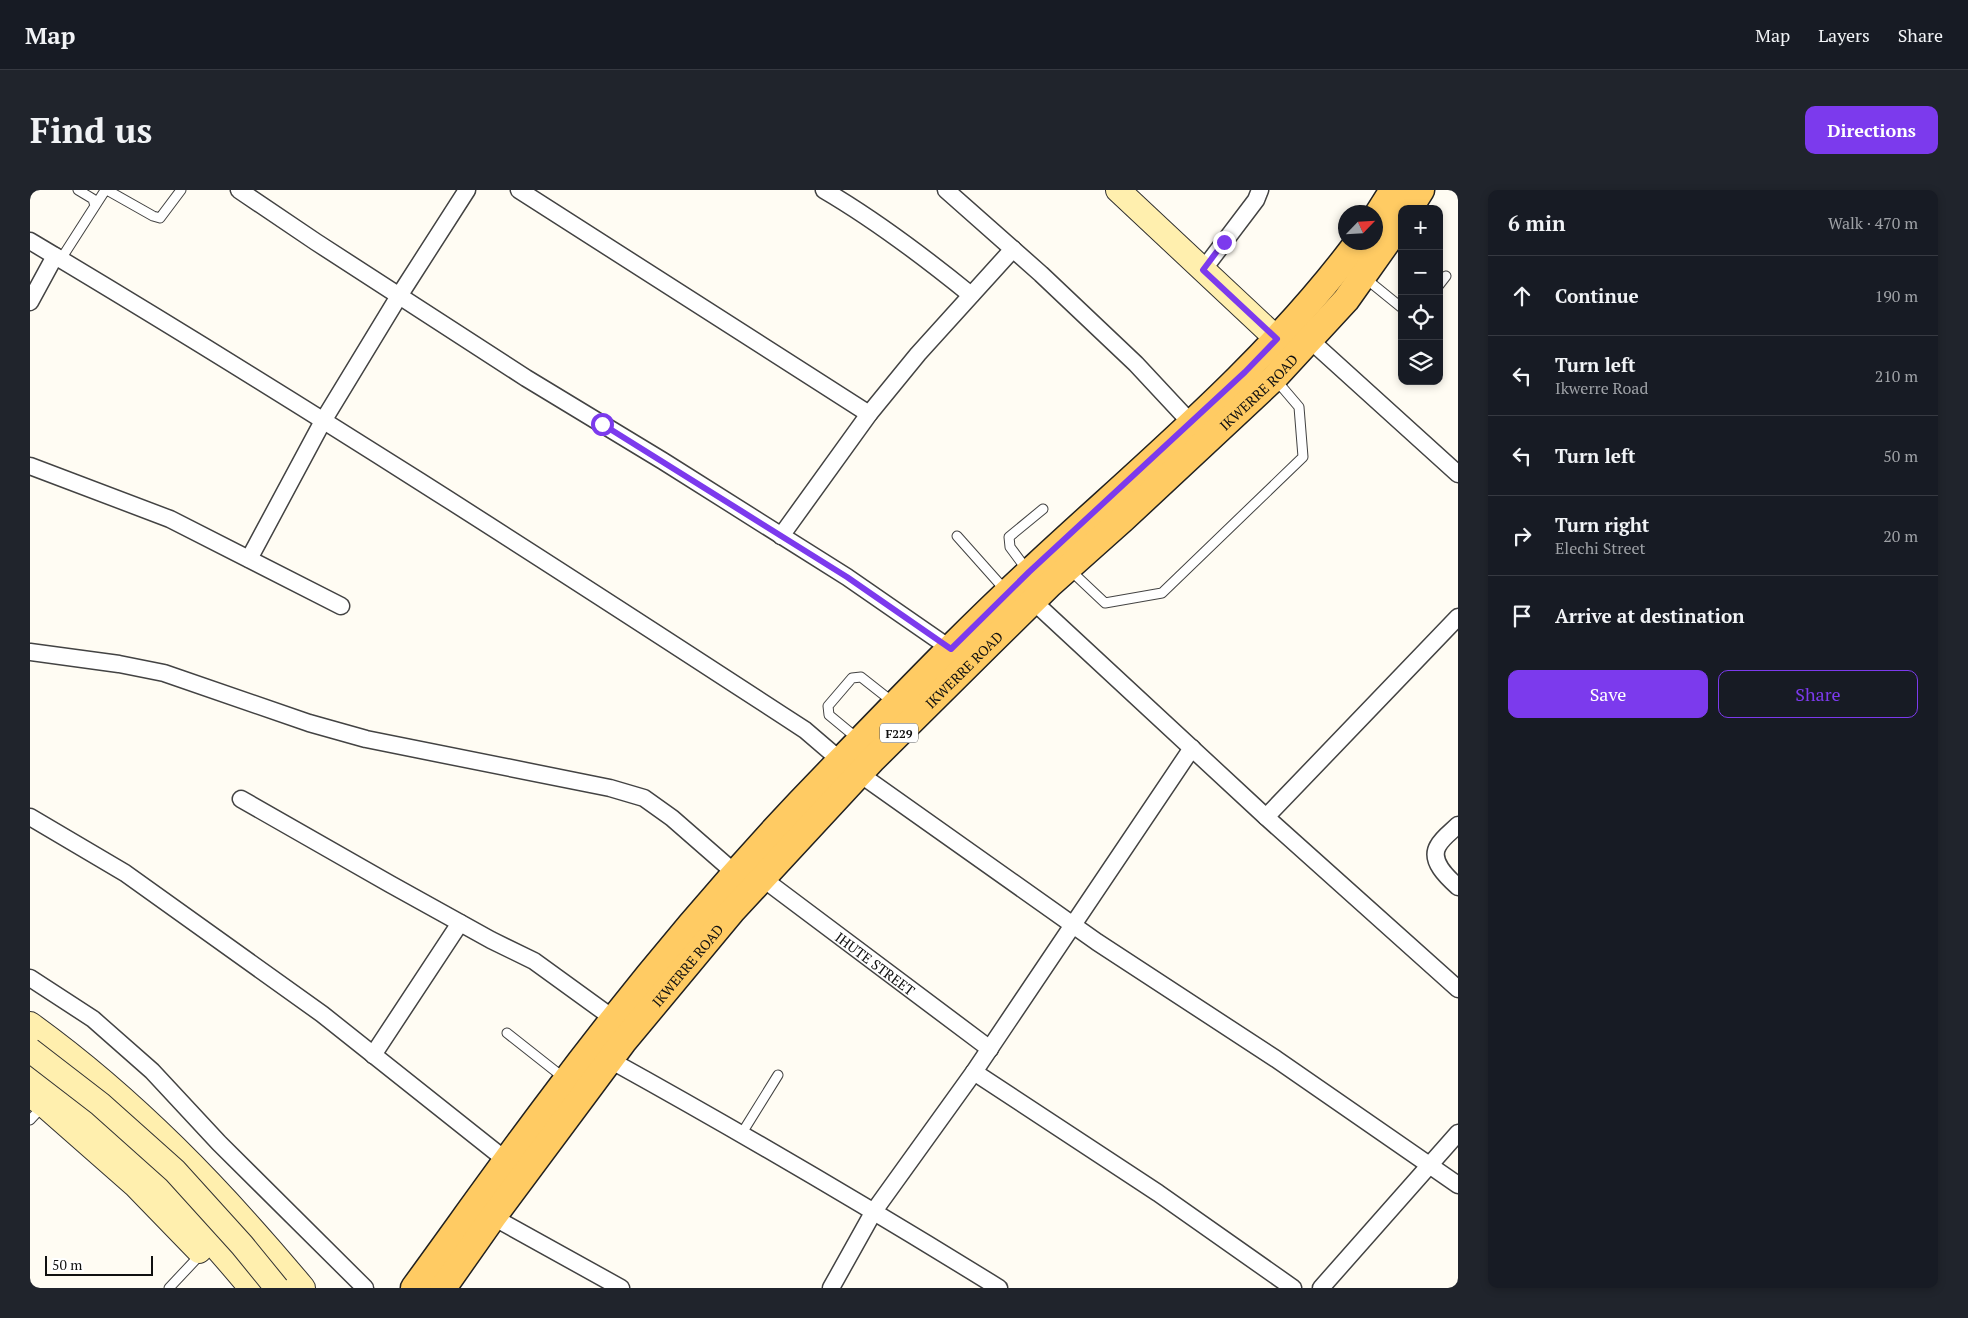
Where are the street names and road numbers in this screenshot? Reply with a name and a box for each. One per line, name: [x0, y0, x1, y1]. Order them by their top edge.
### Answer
street label: IKWERRE ROAD: [1215, 349, 1302, 434]
street label: IKWERRE ROAD: [921, 627, 1007, 712]
road number: F229: [880, 724, 918, 742]
street label: IKWERRE ROAD: [647, 920, 727, 1010]
street label: IHUTE STREET: [832, 927, 920, 999]

